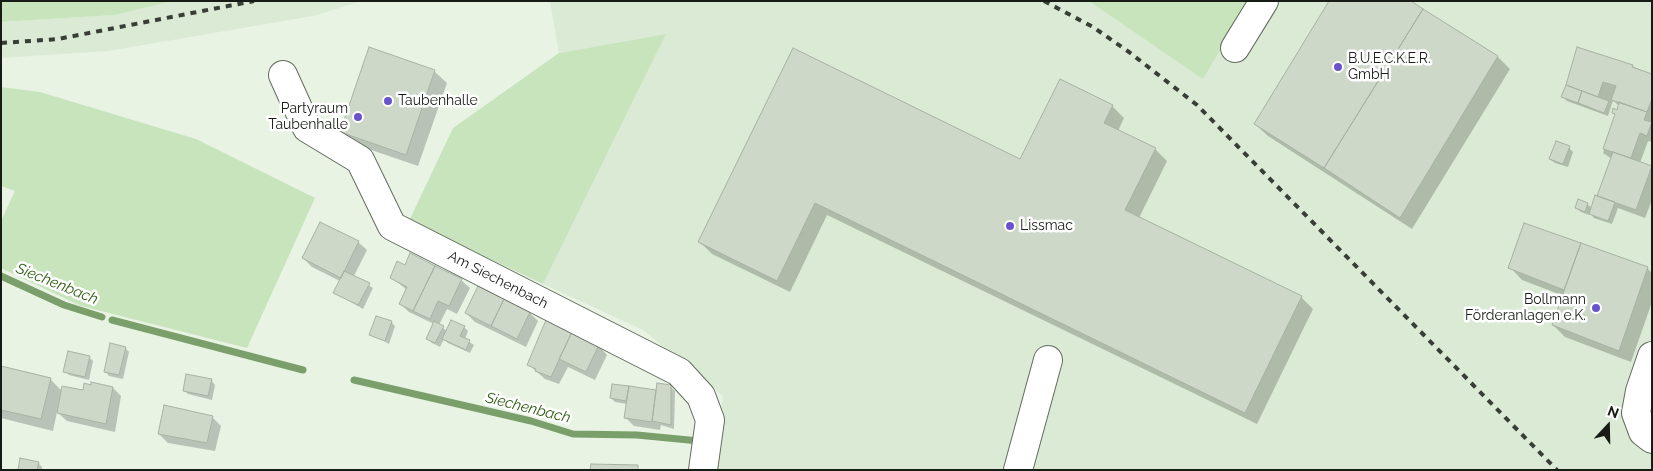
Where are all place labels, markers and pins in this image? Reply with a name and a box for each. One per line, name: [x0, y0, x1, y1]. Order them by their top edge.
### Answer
place label: B.U.E.C.K.E.R. GmbH: [1348, 51, 1431, 84]
marker: B.U.E.C.K.E.R. GmbH: [1332, 61, 1344, 73]
place label: Taubenhalle: [398, 93, 478, 109]
marker: Taubenhalle: [382, 95, 394, 107]
place label: Partyraum Taubenhalle: [268, 101, 348, 134]
marker: Partyraum Taubenhalle: [352, 111, 364, 123]
place label: Lissmac: [1020, 218, 1073, 234]
marker: Lissmac: [1004, 220, 1016, 232]
place label: Bollmann Förderanlagen e.K.: [1465, 292, 1586, 324]
marker: Bollmann Förderanlagen e.K.: [1590, 302, 1602, 314]

